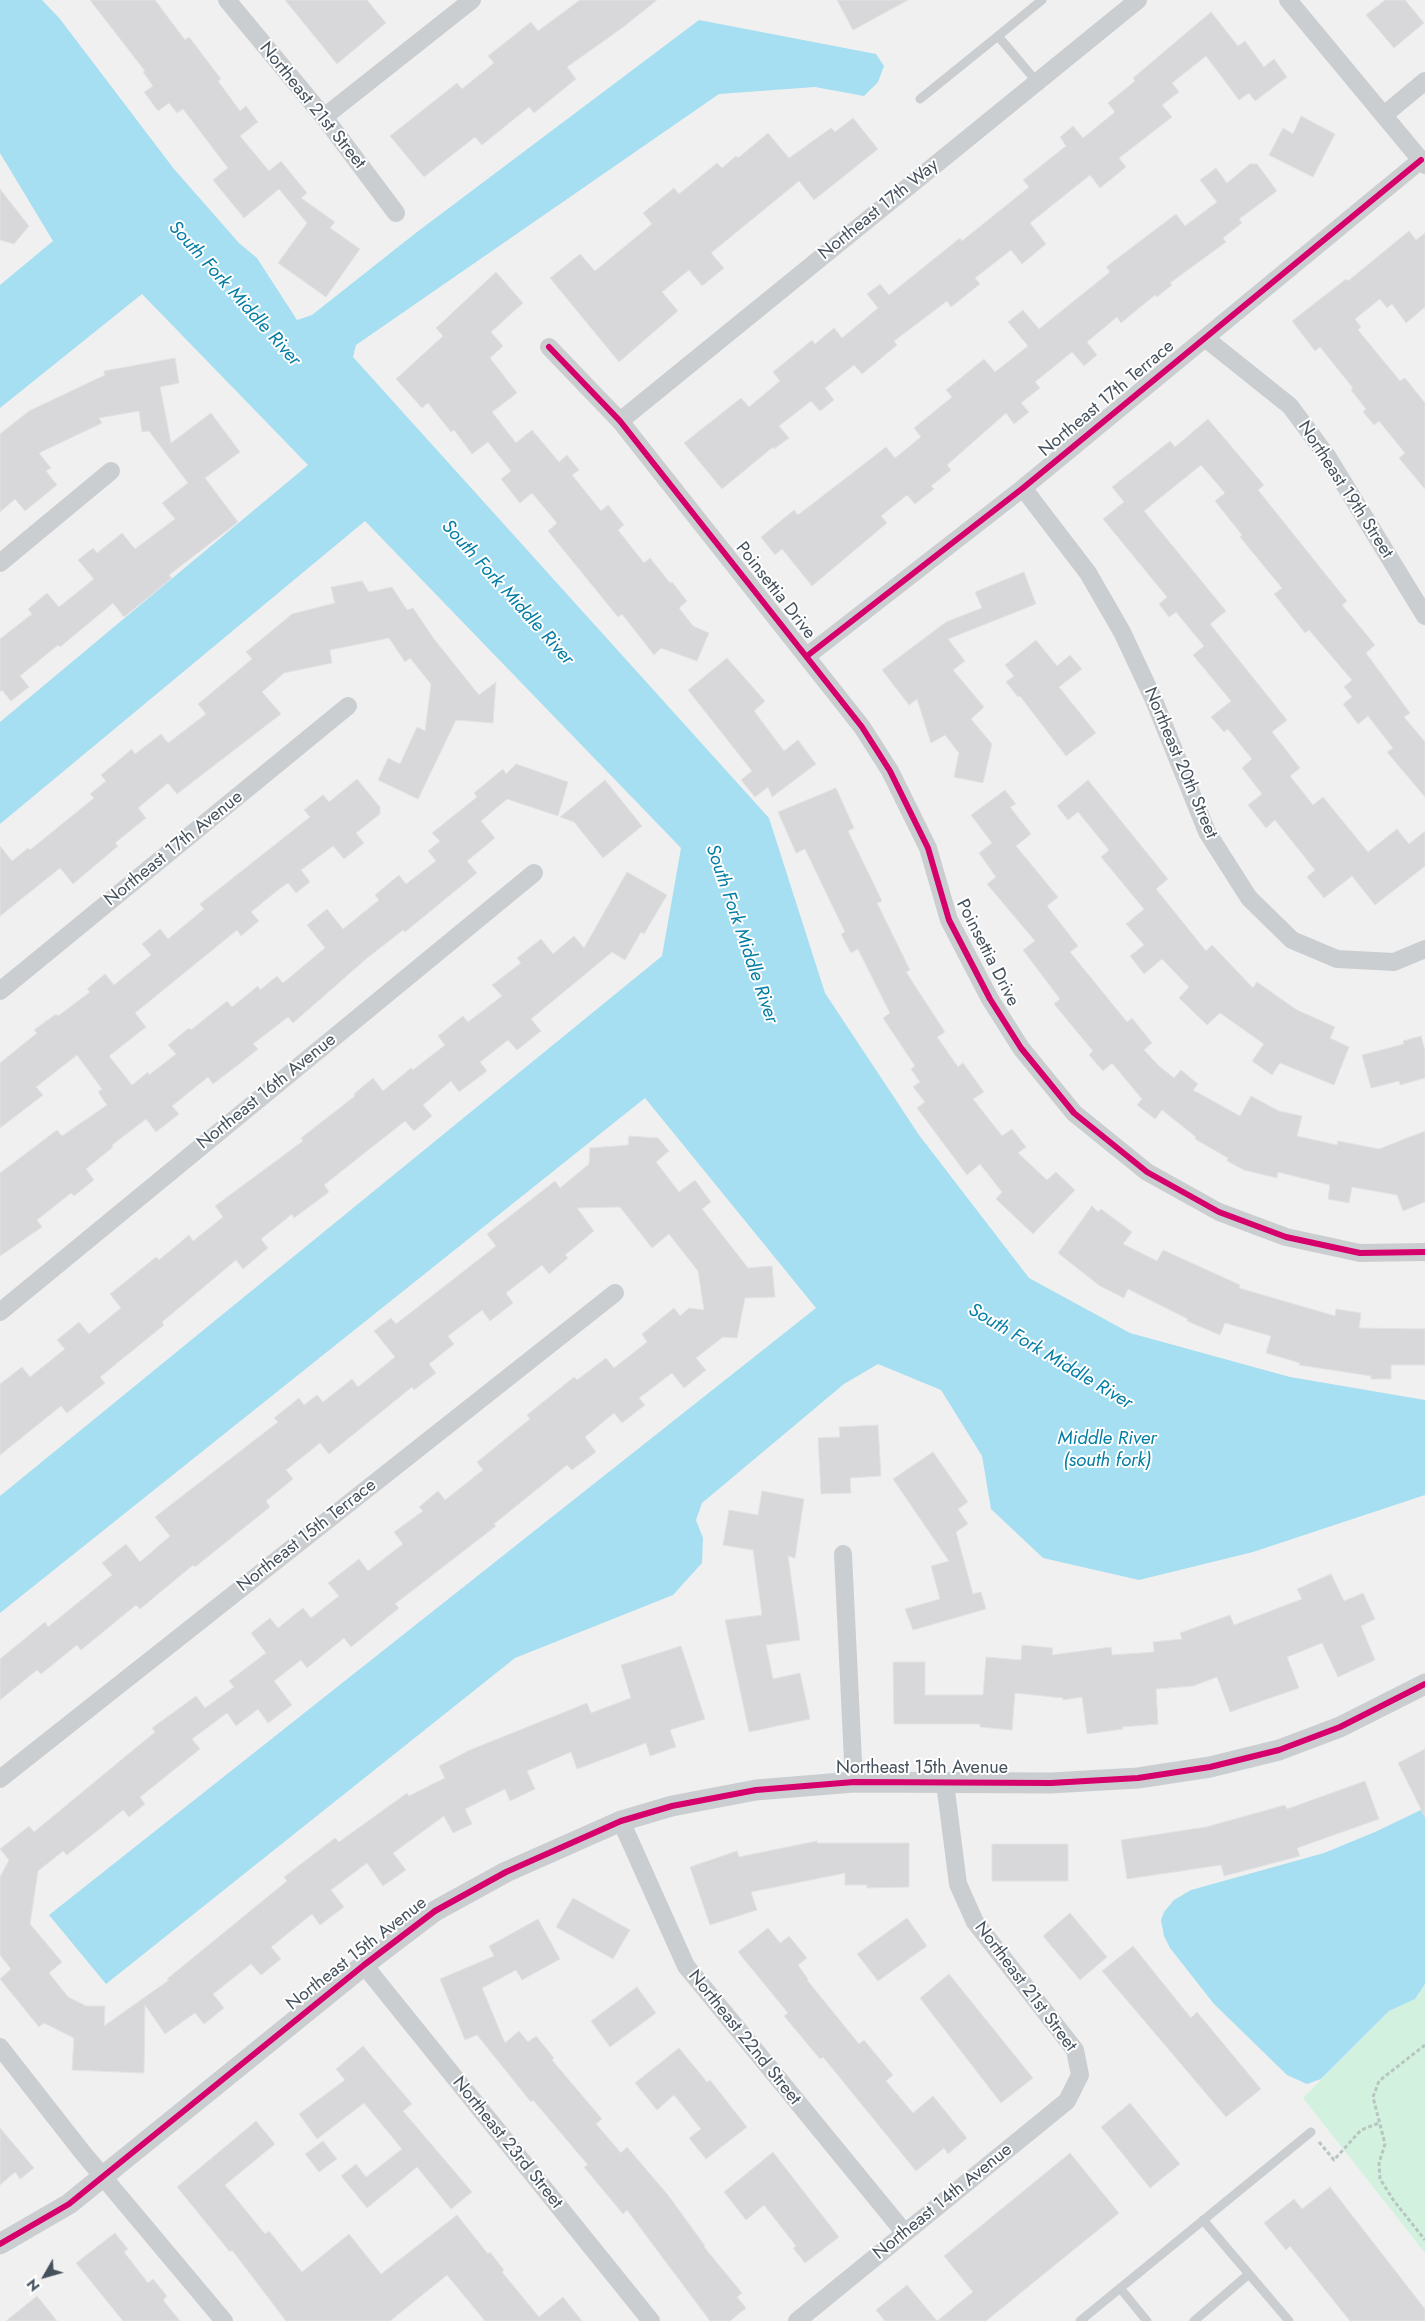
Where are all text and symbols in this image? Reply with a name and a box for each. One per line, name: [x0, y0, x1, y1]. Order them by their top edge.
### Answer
street label: Northeast 21st Street: [254, 38, 370, 174]
street label: Northeast 17th Way: [815, 155, 943, 265]
water label: South Fork Middle River: [163, 217, 305, 371]
street label: Northeast 17th Terrace: [1035, 336, 1179, 462]
street label: Northeast 19th Street: [1293, 417, 1397, 563]
water label: South Fork Middle River: [436, 516, 578, 670]
street label: Poinsettia Drive: [730, 538, 820, 644]
street label: Northeast 20th Street: [1138, 684, 1222, 842]
street label: Northeast 17th Avenue: [101, 787, 247, 911]
water label: South Fork Middle River: [700, 842, 782, 1026]
street label: Poinsettia Drive: [951, 896, 1023, 1010]
street label: Northeast 16th Avenue: [193, 1029, 341, 1155]
water label: South Fork Middle River: [964, 1299, 1136, 1415]
water label: Middle River (south fork): [1058, 1428, 1156, 1472]
street label: Northeast 15th Terrace: [233, 1475, 381, 1597]
street label: Northeast 15th Avenue: [836, 1758, 1008, 1780]
street label: Northeast 15th Avenue: [283, 1893, 431, 2015]
street label: Northeast 21st Street: [969, 1918, 1081, 2056]
street label: Northeast 22nd Street: [683, 1966, 805, 2110]
street label: Northeast 23rd Street: [447, 2073, 567, 2213]
street label: Northeast 14th Avenue: [869, 2139, 1017, 2265]
north arrow: [20, 2251, 70, 2301]
text: N: [22, 2275, 44, 2296]

